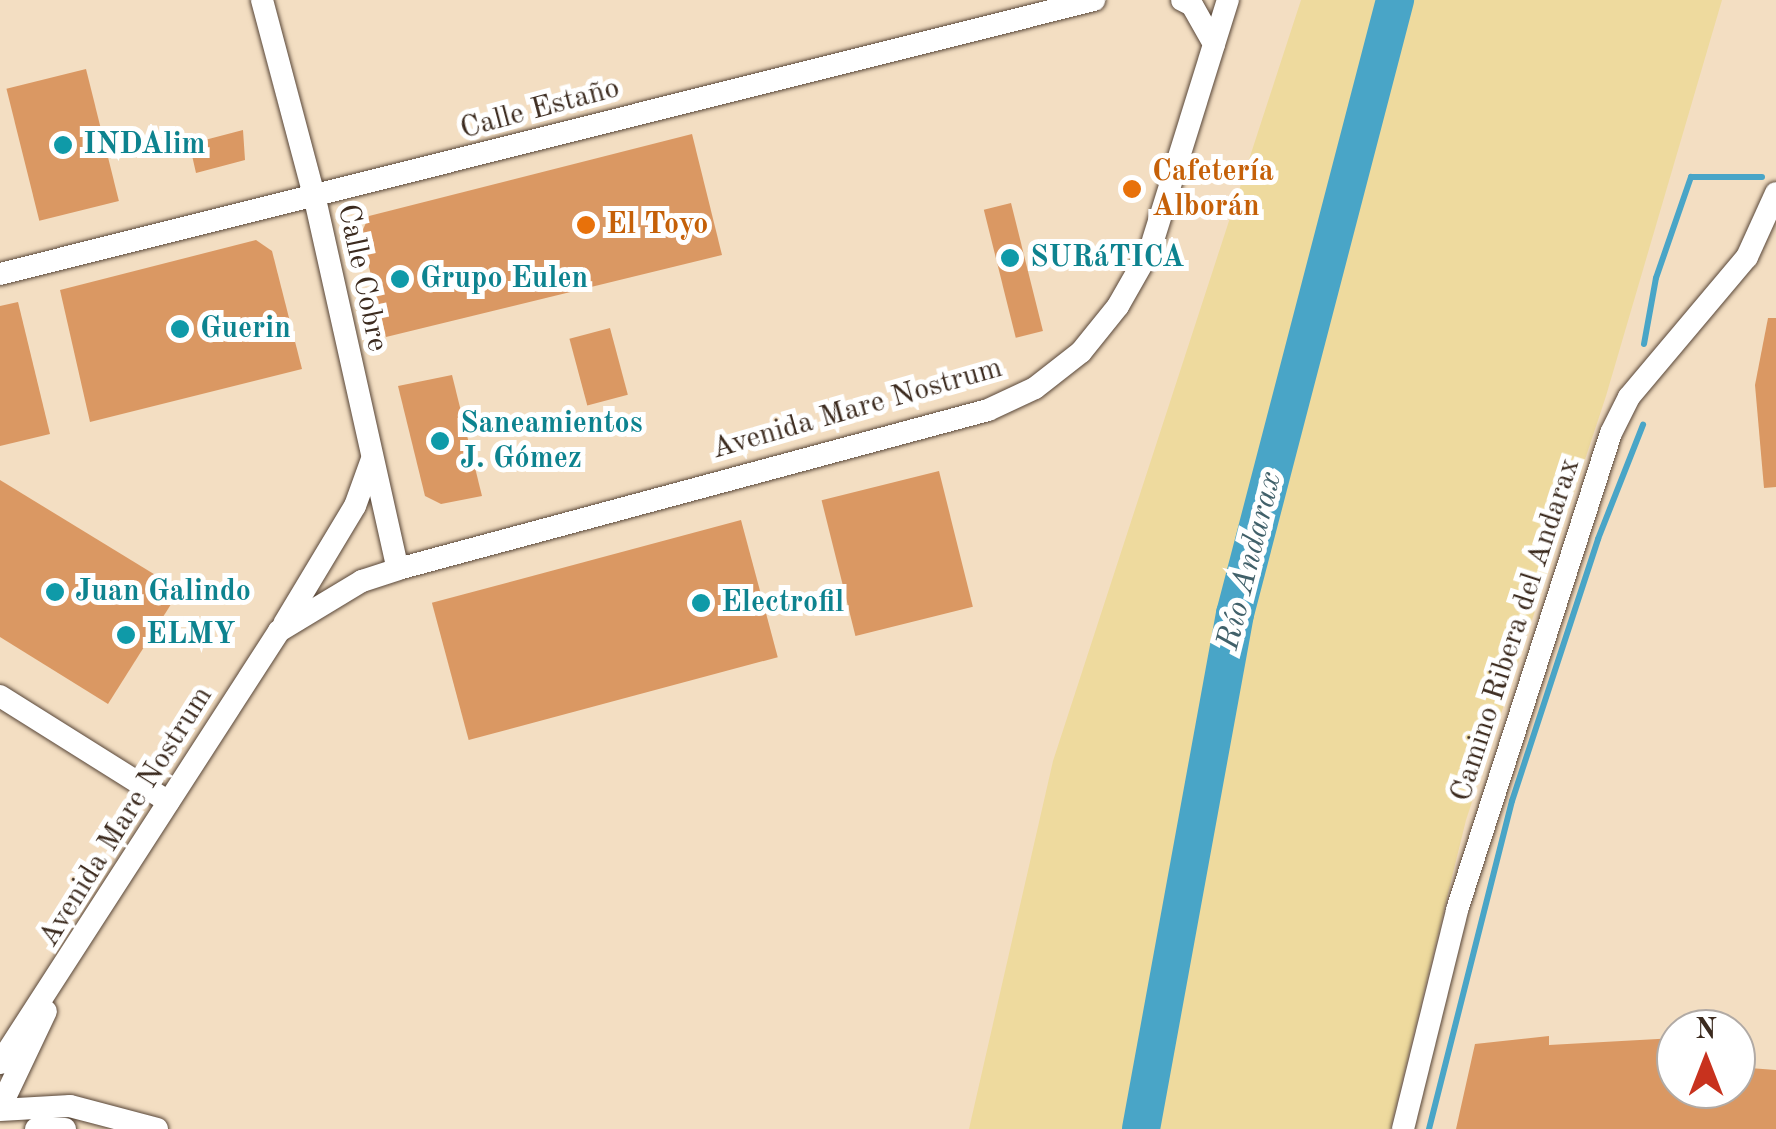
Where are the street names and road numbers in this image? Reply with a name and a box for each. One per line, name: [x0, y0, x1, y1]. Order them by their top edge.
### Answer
street label: Calle Estaño: [456, 70, 624, 148]
street label: Calle Cobre: [329, 201, 395, 355]
street label: Avenida Mare Nostrum: [708, 350, 1006, 468]
street label: Camino Ribera del Andarax: [1443, 454, 1589, 806]
street label: Avenida Mare Nostrum: [31, 680, 221, 954]

